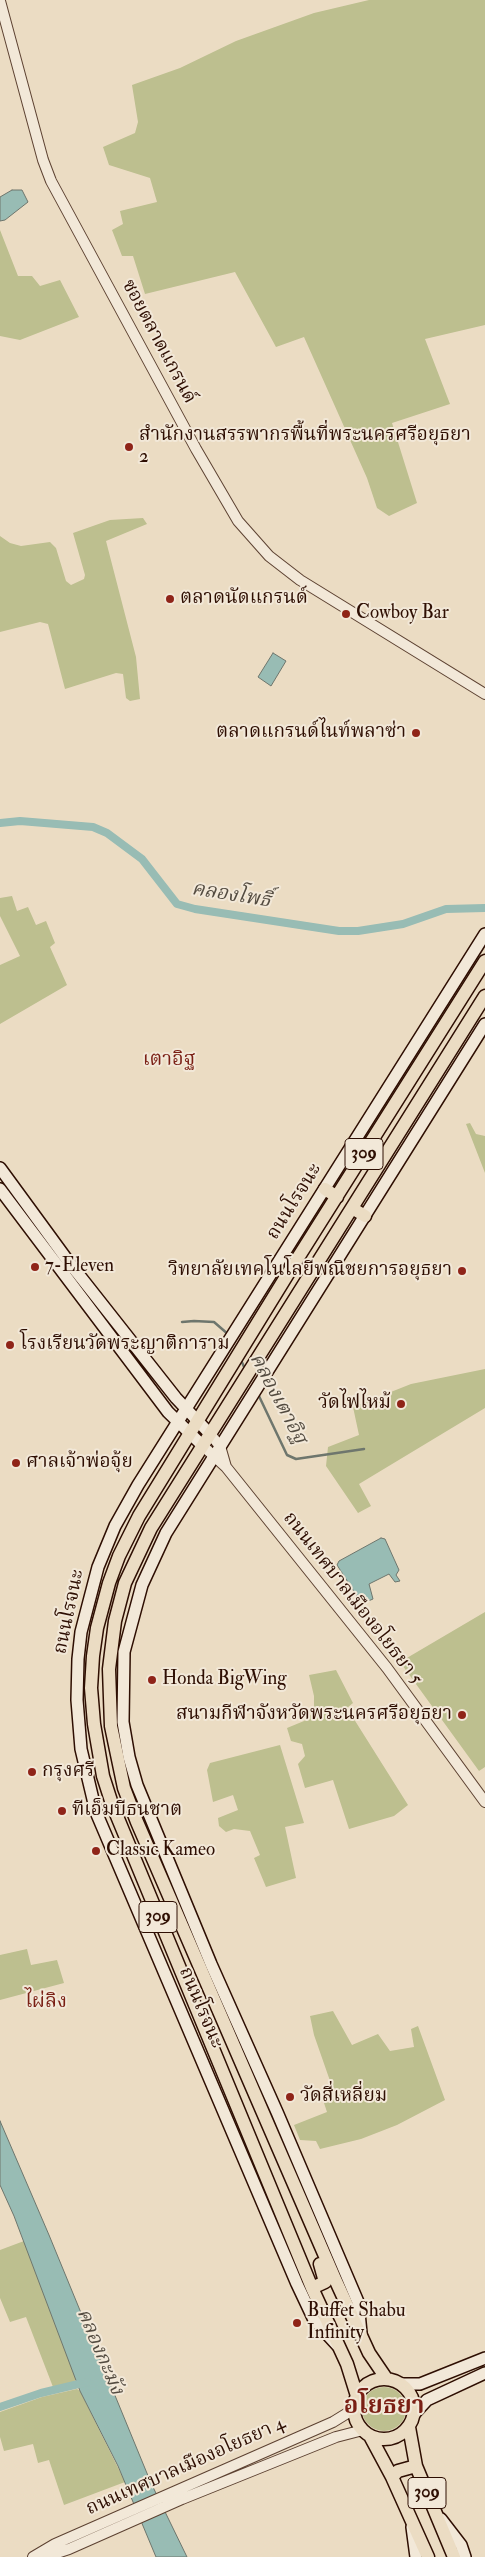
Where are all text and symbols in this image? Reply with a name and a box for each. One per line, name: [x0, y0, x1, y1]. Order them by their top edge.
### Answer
street label: ซอยตลาดแกรนด์: [116, 276, 200, 408]
place label: สำนักงานสรรพากรพื้นที่พระนครศรีอยุธยา 2: [139, 425, 471, 469]
marker: สำนักงานสรรพากรพื้นที่พระนครศรีอยุธยา 2: [123, 441, 135, 453]
place label: ตลาดนัดแกรนด์: [180, 588, 308, 610]
marker: ตลาดนัดแกรนด์: [164, 593, 176, 605]
place label: Cowboy Bar: [356, 603, 449, 625]
marker: Cowboy Bar: [340, 608, 352, 620]
place label: ตลาดแกรนด์ไนท์พลาซ่า: [216, 722, 406, 744]
marker: ตลาดแกรนด์ไนท์พลาซ่า: [410, 727, 422, 739]
water label: คลองโพธิ์: [190, 878, 272, 914]
district label: เตาอิฐ: [143, 1049, 195, 1073]
road number: 309: [345, 1138, 383, 1170]
street label: ถนนโรจนะ: [263, 1160, 327, 1244]
place label: 7-Eleven: [45, 1256, 114, 1278]
place label: วิทยาลัยเทคโนโลยีพณิชยการอยุธยา: [168, 1260, 452, 1282]
marker: 7-Eleven: [29, 1261, 41, 1273]
marker: วิทยาลัยเทคโนโลยีพณิชยการอยุธยา: [456, 1265, 468, 1277]
place label: โรงเรียนวัดพระญาติการาม: [20, 1334, 230, 1356]
marker: โรงเรียนวัดพระญาติการาม: [4, 1339, 16, 1351]
water label: คลองเตาอิฐ: [243, 1350, 311, 1448]
place label: วัดไฟไหม้: [318, 1393, 391, 1415]
marker: วัดไฟไหม้: [395, 1398, 407, 1410]
place label: ศาลเจ้าพ่อจุ้ย: [26, 1452, 133, 1474]
marker: ศาลเจ้าพ่อจุ้ย: [10, 1457, 22, 1469]
street label: ถนนเทศบาลเมืองอโยธยา 5: [277, 1508, 427, 1690]
street label: ถนนโรจนะ: [50, 1568, 90, 1656]
place label: Honda BigWing: [162, 1669, 287, 1691]
marker: Honda BigWing: [146, 1674, 158, 1686]
place label: สนามกีฬาจังหวัดพระนครศรีอยุธยา: [176, 1704, 452, 1726]
marker: สนามกีฬาจังหวัดพระนครศรีอยุธยา: [456, 1709, 468, 1721]
place label: กรุงศรี: [42, 1761, 94, 1783]
marker: กรุงศรี: [26, 1766, 38, 1778]
place label: ทีเอ็มบีธนชาต: [72, 1800, 182, 1822]
marker: ทีเอ็มบีธนชาต: [56, 1805, 68, 1817]
place label: Classic Kameo: [106, 1840, 215, 1862]
marker: Classic Kameo: [90, 1845, 102, 1857]
road number: 309: [139, 1901, 177, 1932]
street label: ถนนโรจนะ: [173, 1964, 227, 2052]
district label: ไผ่ลิง: [25, 1991, 67, 2015]
place label: วัดสี่เหลี่ยม: [300, 2086, 387, 2108]
marker: วัดสี่เหลี่ยม: [284, 2091, 296, 2103]
place label: Buffet Shabu Infinity: [307, 2301, 406, 2345]
water label: คลองกะมัง: [70, 2305, 128, 2399]
marker: Buffet Shabu Infinity: [291, 2317, 303, 2329]
district label: อโยธยา: [344, 2394, 424, 2422]
street label: ถนนเทศบาลเมืองอโยธยา 4: [83, 2413, 289, 2521]
road number: 309: [408, 2478, 446, 2508]

